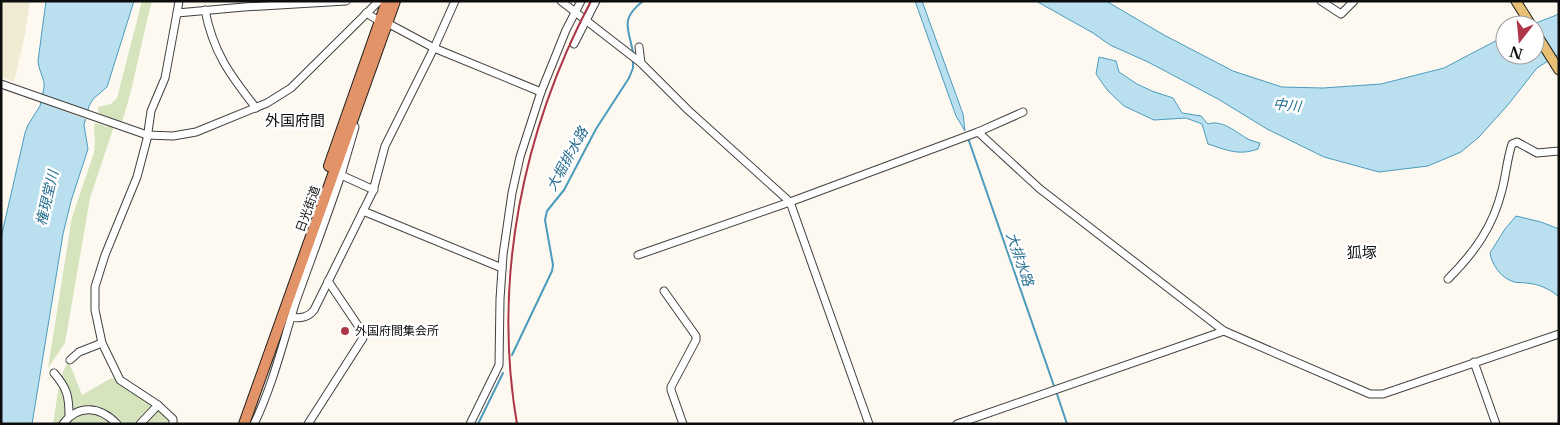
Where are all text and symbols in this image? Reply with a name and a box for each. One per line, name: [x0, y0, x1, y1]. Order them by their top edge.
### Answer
north arrow: [1495, 15, 1545, 65]
text: N: [1508, 42, 1525, 63]
water label: 中川: [1272, 95, 1304, 116]
district label: 外国府間: [265, 111, 325, 130]
water label: 大堀排水路: [542, 123, 592, 194]
water label: 権現堂川: [32, 167, 63, 227]
street label: 日光街道: [292, 184, 323, 234]
water label: 大排水路: [1002, 230, 1038, 289]
district label: 狐塚: [1347, 243, 1377, 262]
place label: 外国府間集会所: [355, 323, 439, 338]
marker: 外国府間集会所: [339, 325, 351, 337]

